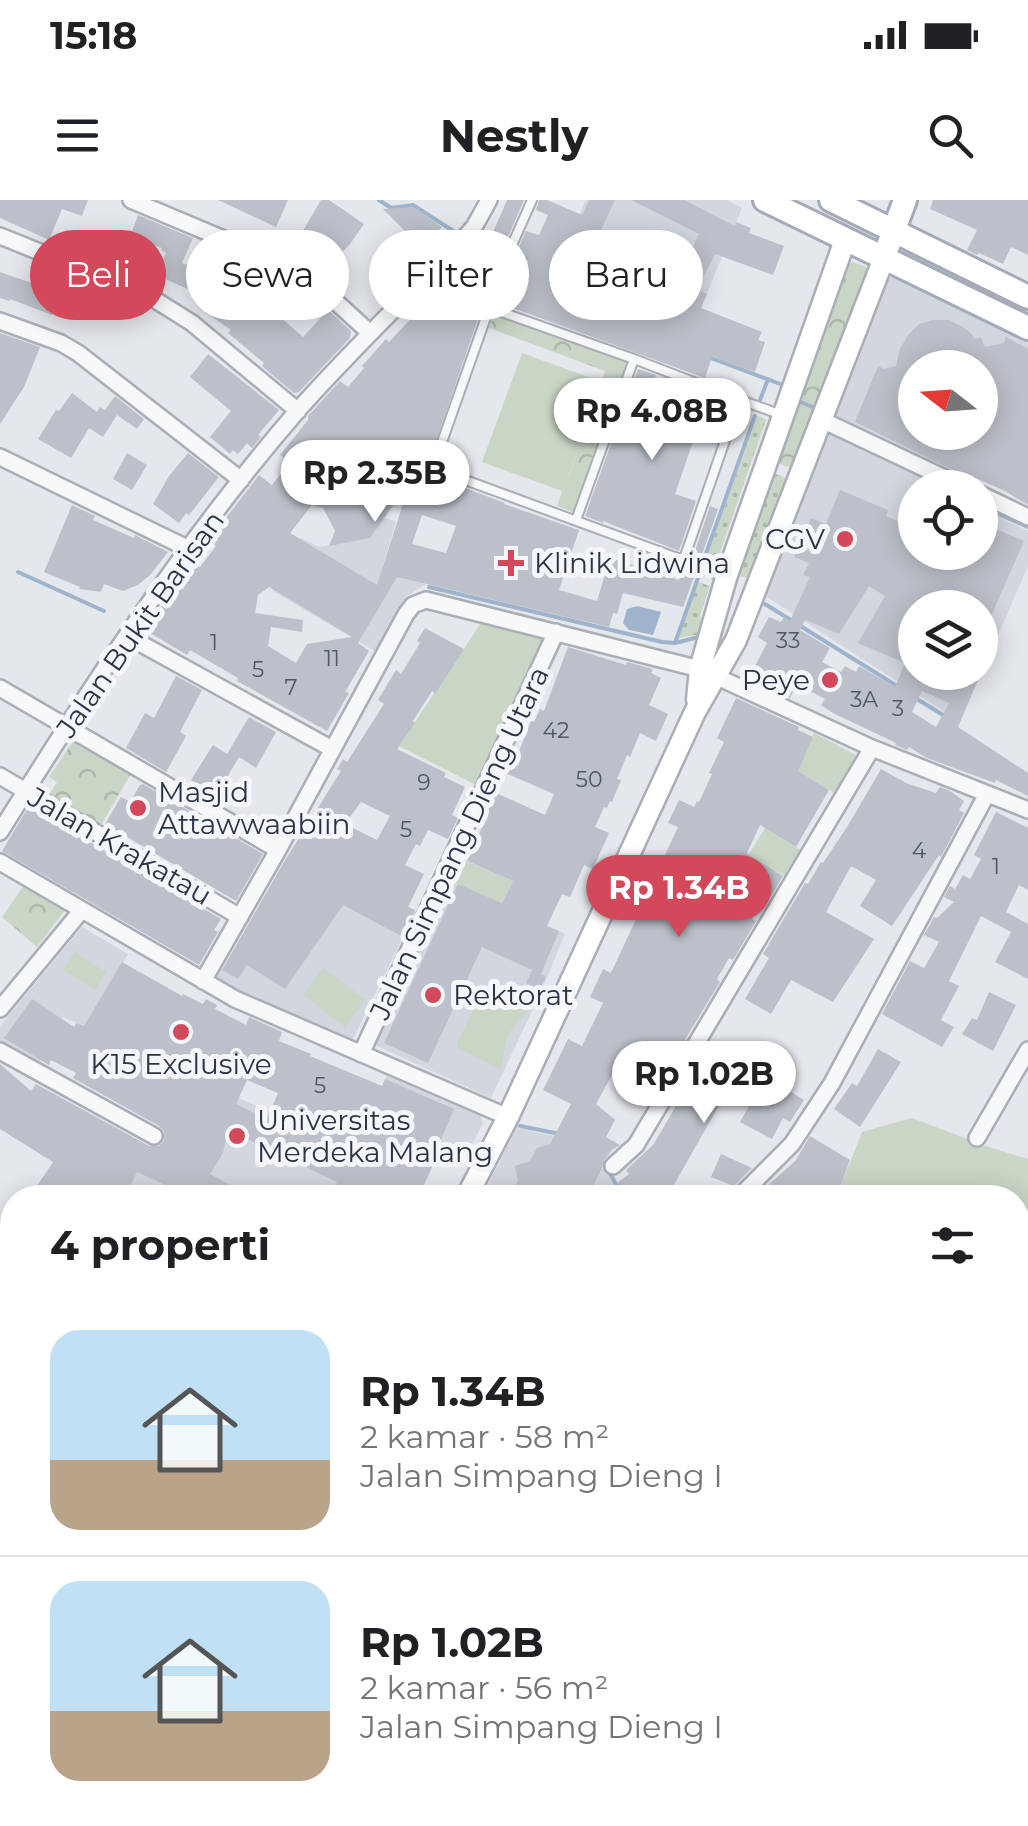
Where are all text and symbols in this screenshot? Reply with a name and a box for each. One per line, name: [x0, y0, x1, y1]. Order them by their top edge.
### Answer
text: 15:18: [50, 12, 137, 59]
icon: menu: [50, 108, 105, 163]
text: Nestly: [440, 108, 588, 163]
icon: search: [923, 108, 978, 163]
chip: Beli: [30, 230, 166, 320]
chip: Sewa: [186, 230, 349, 320]
chip: Filter: [369, 230, 529, 320]
chip: Baru: [549, 230, 703, 320]
north arrow: [898, 350, 998, 450]
map controls: [898, 350, 998, 690]
pin: Rp 4.08B: [549, 378, 755, 463]
text: Rp 4.08B: [576, 391, 728, 430]
pin: Rp 2.35B: [272, 440, 478, 525]
text: Rp 2.35B: [303, 453, 447, 492]
button: locate: [898, 470, 998, 570]
street label: Jalan Bukit Barisan: [48, 504, 231, 745]
place label: CGV: [765, 522, 825, 556]
marker: CGV: [834, 528, 856, 550]
place label: Klinik Lidwina: [534, 546, 730, 580]
marker: Klinik Lidwina: [498, 550, 524, 576]
button: layers: [898, 590, 998, 690]
house number: 33: [776, 627, 800, 654]
house number: 1: [210, 629, 218, 656]
house number: 11: [324, 645, 340, 672]
house number: 5: [252, 656, 264, 683]
street label: Jalan Simpang Dieng Utara: [362, 661, 556, 1026]
place label: Peye: [742, 663, 810, 697]
marker: Peye: [819, 669, 841, 691]
house number: 7: [285, 674, 298, 701]
house number: 3A: [850, 686, 878, 713]
house number: 3: [892, 695, 904, 722]
house number: 42: [543, 717, 570, 744]
house number: 50: [575, 766, 603, 793]
house number: 9: [417, 769, 431, 796]
place label: Masjid Attawwaabiin: [158, 775, 351, 841]
street label: Jalan Krakatau: [21, 779, 218, 912]
marker: Masjid Attawwaabiin: [127, 797, 149, 819]
house number: 5: [400, 816, 412, 843]
house number: 4: [912, 837, 927, 864]
house number: 1: [992, 853, 1000, 880]
pin: Rp 1.34B: [576, 855, 782, 940]
text: Rp 1.34B: [608, 868, 750, 907]
place label: Rektorat: [453, 978, 573, 1012]
marker: Rektorat: [422, 984, 444, 1006]
marker: K15 Exclusive: [170, 1021, 192, 1043]
pin: Rp 1.02B: [601, 1041, 807, 1126]
place label: K15 Exclusive: [90, 1047, 272, 1081]
text: Rp 1.02B: [634, 1054, 774, 1093]
house number: 5: [314, 1072, 326, 1099]
place label: Universitas Merdeka Malang: [257, 1103, 493, 1169]
marker: Universitas Merdeka Malang: [226, 1125, 248, 1147]
icon: filters: [925, 1218, 980, 1273]
text: 4 properti: [50, 1219, 270, 1271]
text: Rp 1.34B: [360, 1365, 546, 1417]
icon: home: [130, 1370, 250, 1490]
text: 2 kamar · 58 m²: [360, 1417, 609, 1456]
text: Jalan Simpang Dieng I: [360, 1456, 723, 1495]
text: Rp 1.02B: [360, 1616, 544, 1668]
icon: home: [130, 1621, 250, 1741]
text: 2 kamar · 56 m²: [360, 1668, 608, 1707]
text: Jalan Simpang Dieng I: [360, 1707, 723, 1746]

